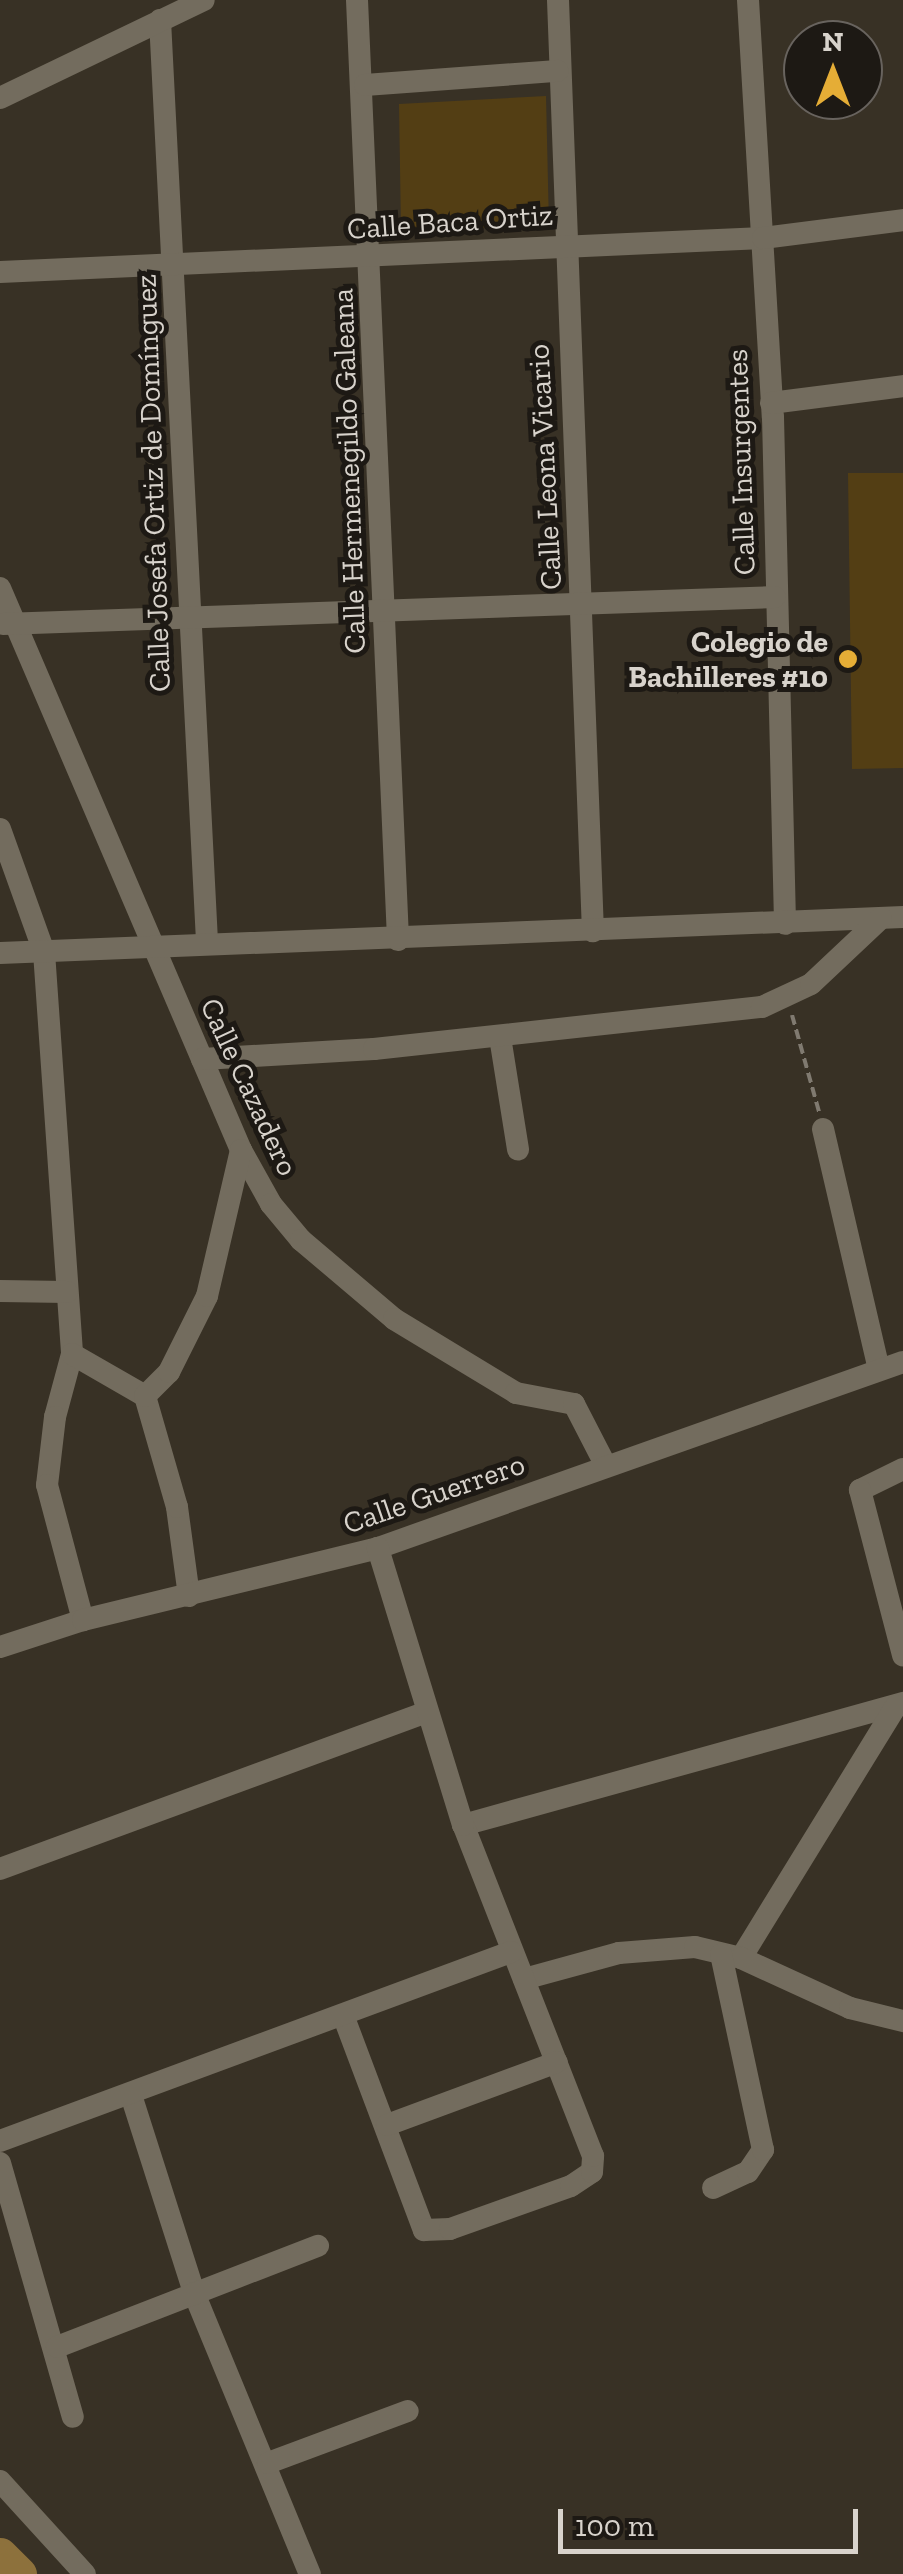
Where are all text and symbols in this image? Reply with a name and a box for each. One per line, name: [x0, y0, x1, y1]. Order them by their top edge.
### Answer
north arrow: [783, 20, 883, 120]
text: N: [822, 25, 844, 58]
street label: Calle Baca Ortiz: [346, 197, 554, 247]
street label: Calle Josefa Ortiz de Domínguez: [128, 273, 178, 693]
street label: Calle Hermenegildo Galeana: [325, 288, 373, 654]
street label: Calle Leona Vicario: [521, 343, 569, 591]
street label: Calle Insurgentes: [719, 348, 763, 576]
place label: Colegio de Bachilleres #10: [628, 624, 828, 694]
marker: Colegio de Bachilleres #10: [837, 648, 859, 670]
street label: Calle Cazadero: [192, 993, 306, 1181]
street label: Calle Guerrero: [338, 1446, 530, 1542]
scale bar: [563, 2489, 863, 2551]
text: 100 m: [575, 2508, 654, 2544]

